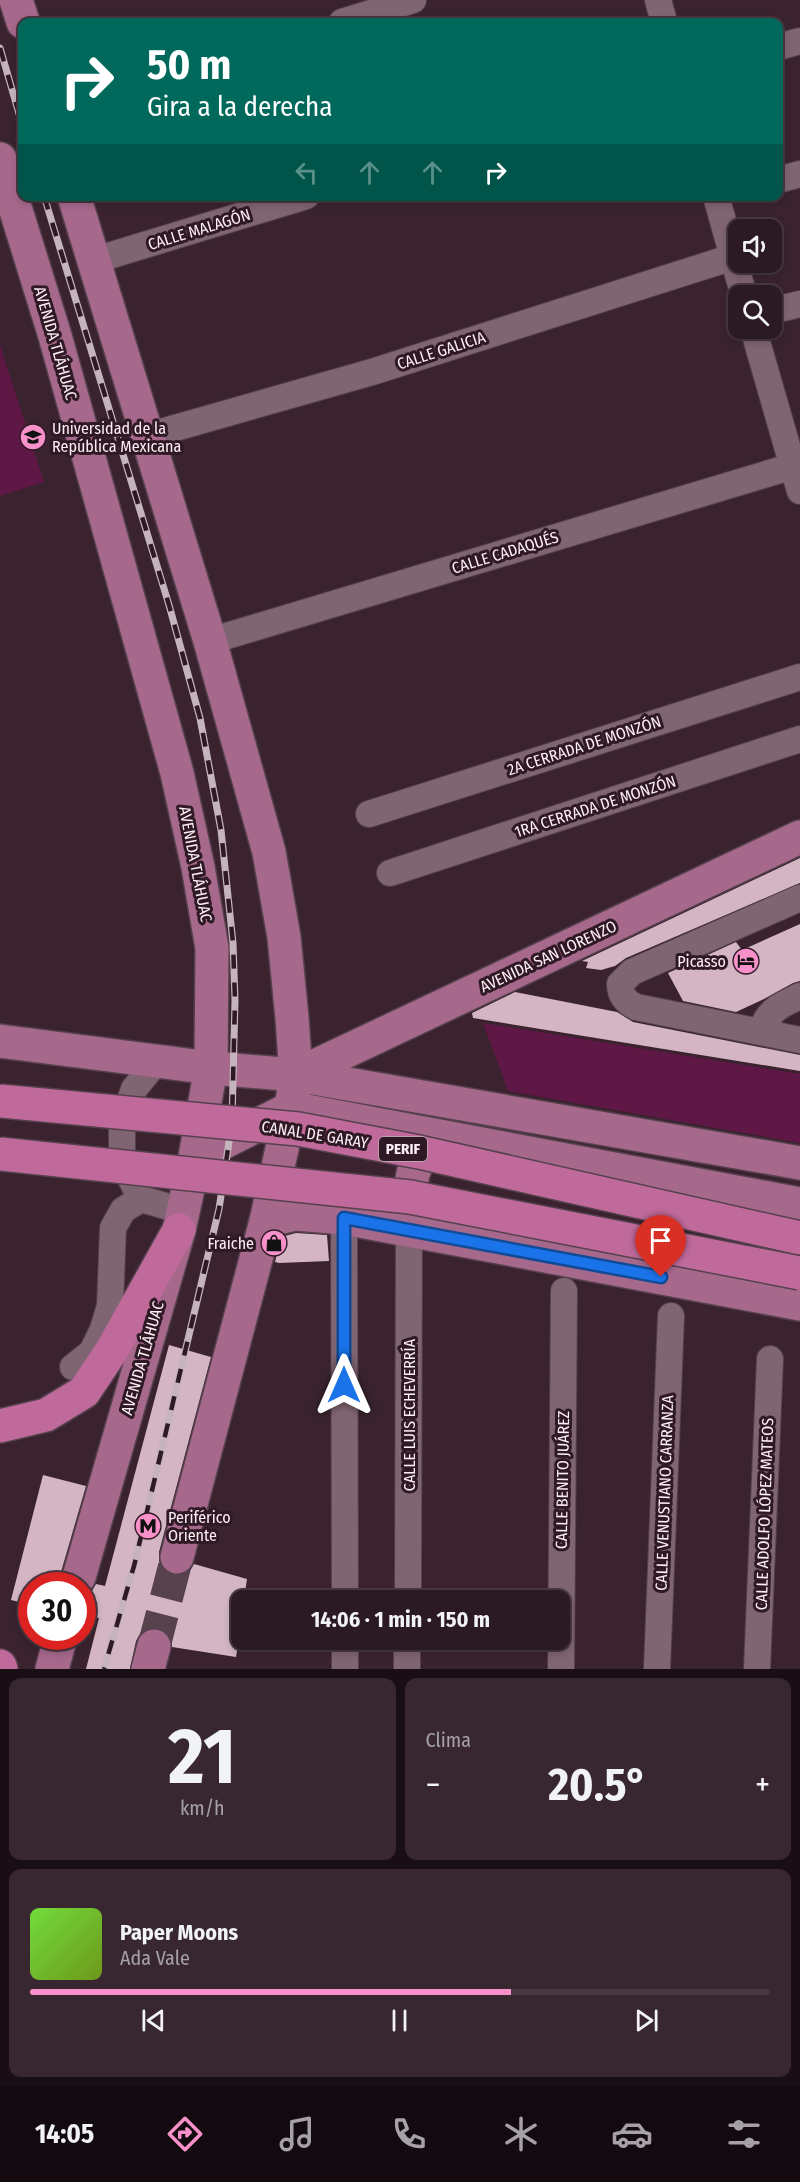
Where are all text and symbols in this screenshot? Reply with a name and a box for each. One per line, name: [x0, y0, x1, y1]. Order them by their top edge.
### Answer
text: 50 m: [147, 40, 231, 90]
icon: right: [48, 42, 126, 120]
text: Gira a la derecha: [147, 91, 332, 123]
icon: left: [290, 156, 323, 189]
icon: ahead: [353, 156, 386, 189]
icon: ahead: [416, 156, 449, 189]
icon: right: [479, 156, 512, 189]
street label: CALLE MALAGÓN: [146, 205, 253, 254]
map controls: [728, 219, 782, 339]
button: sound: [728, 219, 782, 273]
street label: AVENIDA TLÁHUAC: [30, 284, 81, 402]
button: search: [728, 285, 782, 339]
street label: CALLE GALICIA: [395, 327, 488, 374]
place label: Universidad de la República Mexicana: [52, 419, 181, 456]
school or university icon: Universidad de la República Mexicana: [18, 422, 48, 452]
street label: CALLE CADAQUÉS: [449, 527, 561, 578]
street label: 2A CERRADA DE MONZÓN: [505, 712, 663, 779]
street label: 1RA CERRADA DE MONZÓN: [512, 771, 678, 842]
street label: AVENIDA TLÁHUAC: [175, 805, 216, 923]
street label: AVENIDA SAN LORENZO: [477, 916, 619, 996]
hotel icon: Picasso: [731, 946, 761, 976]
place label: Picasso: [677, 952, 726, 971]
street label: CANAL DE GARAY: [260, 1117, 370, 1152]
road number: PERIF: [379, 1137, 427, 1161]
pin: [635, 1215, 686, 1277]
icon: arrive: [644, 1224, 677, 1257]
shop icon: Fraiche: [259, 1228, 289, 1258]
place label: Fraiche: [207, 1234, 254, 1253]
street label: AVENIDA TLÁHUAC: [117, 1299, 168, 1417]
street label: CALLE LUIS ECHEVERRÍA: [400, 1338, 419, 1491]
position arrow: [312, 1353, 376, 1417]
street label: CALLE VENUSTIANO CARRANZA: [652, 1394, 677, 1591]
street label: CALLE BENITO JUÁREZ: [552, 1411, 573, 1549]
street label: CALLE ADOLFO LÓPEZ MATEOS: [752, 1417, 777, 1611]
place label: Periférico Oriente: [168, 1508, 231, 1545]
metro station icon: Periférico Oriente: [133, 1511, 163, 1541]
speed limit sign: 30: [18, 1572, 96, 1650]
text: 14:06 · 1 min · 150 m: [311, 1606, 490, 1633]
text: 21: [168, 1710, 236, 1804]
text: Clima: [426, 1728, 471, 1752]
text: 20.5°: [548, 1758, 647, 1812]
text: −: [426, 1765, 440, 1805]
text: +: [755, 1765, 770, 1805]
text: km/h: [180, 1796, 225, 1820]
text: Paper Moons: [120, 1919, 238, 1946]
text: Ada Vale: [120, 1946, 190, 1970]
icon: previous: [137, 2004, 170, 2037]
icon: pause: [383, 2004, 416, 2037]
icon: next: [630, 2004, 663, 2037]
icon: directions: [164, 2113, 206, 2155]
icon: music: [276, 2113, 318, 2155]
icon: phone: [388, 2113, 430, 2155]
icon: climate: [500, 2113, 542, 2155]
icon: car: [611, 2113, 653, 2155]
icon: filters: [723, 2113, 765, 2155]
text: 14:05: [35, 2118, 94, 2150]

